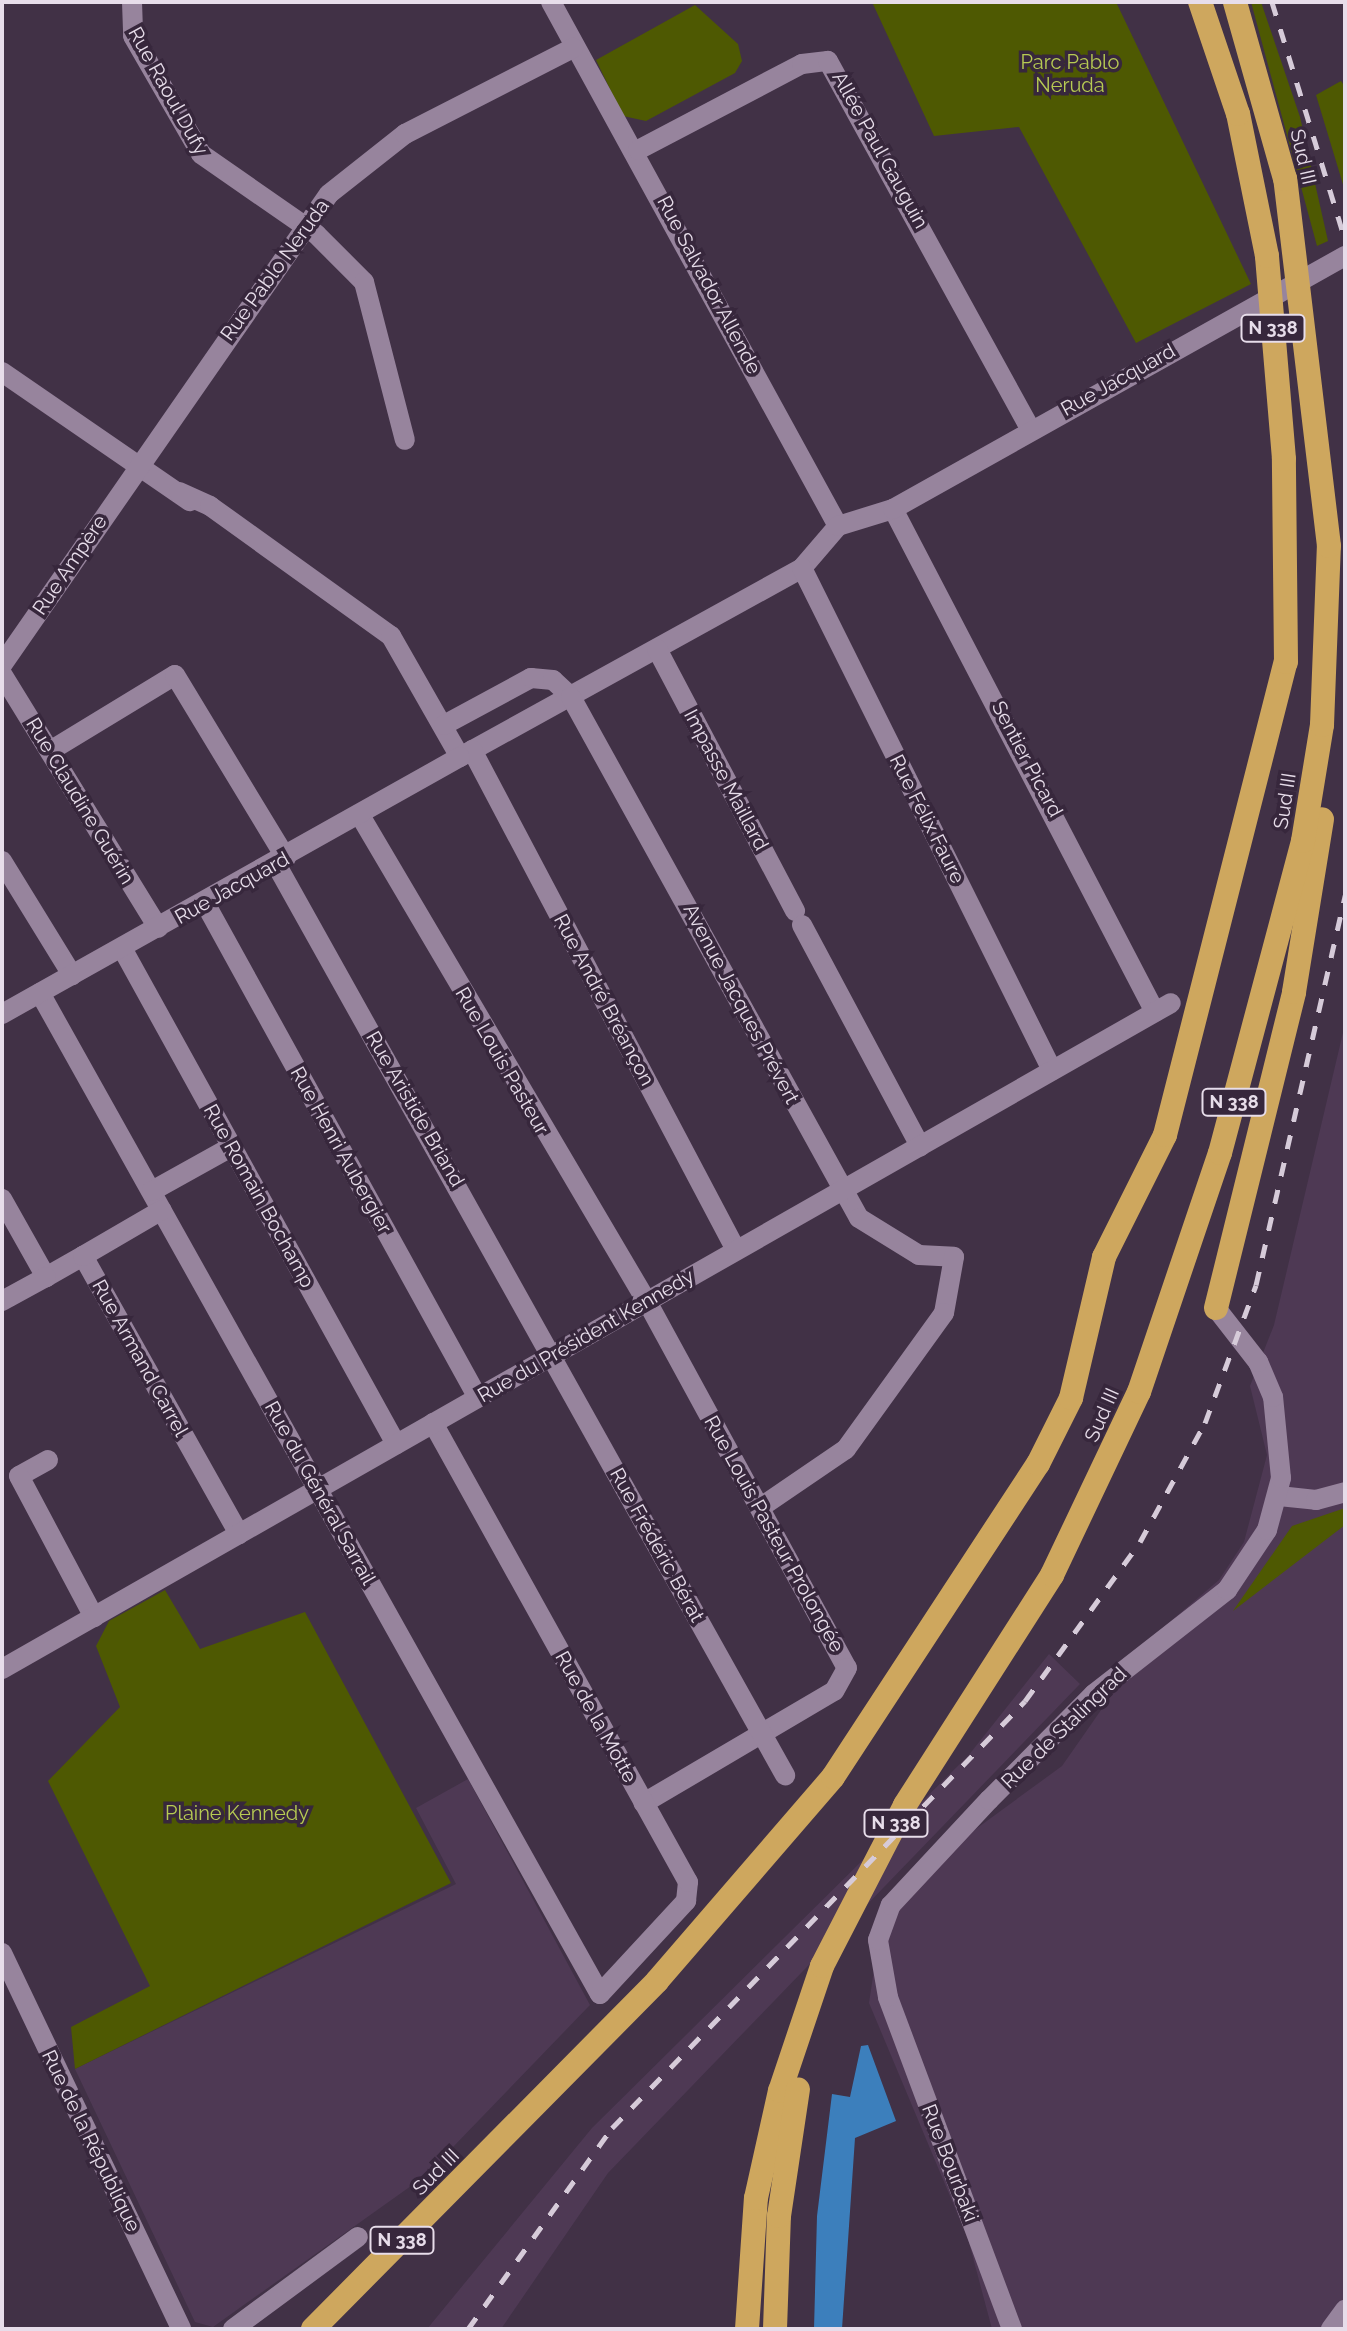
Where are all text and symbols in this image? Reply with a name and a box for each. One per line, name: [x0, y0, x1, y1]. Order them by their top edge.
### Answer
street label: Rue Raoul Dufy: [123, 22, 213, 160]
park label: Parc Pablo Neruda: [1021, 51, 1119, 98]
street label: Allée Paul Gauguin: [827, 67, 933, 233]
street label: Sud III: [1285, 127, 1321, 187]
street label: Rue Salvador Allende: [652, 191, 766, 379]
street label: Rue Pablo Neruda: [216, 195, 334, 345]
road number: N 338: [1239, 314, 1307, 342]
street label: Rue Jacquard: [1057, 339, 1179, 421]
street label: Rue Ampère: [28, 510, 112, 620]
street label: Sentier Picard: [986, 697, 1068, 821]
street label: Impasse Maillard: [679, 705, 773, 855]
street label: Rue Claudine Guérin: [21, 713, 139, 889]
street label: Rue Félix Faure: [884, 751, 970, 887]
street label: Sud III: [1269, 771, 1301, 831]
street label: Rue Jacquard: [171, 847, 293, 929]
street label: Avenue Jacques Prévert: [678, 900, 804, 1108]
street label: Rue André Bréançon: [548, 910, 660, 1090]
street label: Rue Louis Pasteur: [450, 983, 554, 1139]
street label: Rue Aristide Briand: [361, 1027, 469, 1191]
street label: Rue Henri Aubergier: [285, 1062, 397, 1238]
road number: N 338: [1200, 1088, 1268, 1116]
street label: Rue Romain Bochamp: [199, 1100, 319, 1292]
street label: Rue du Président Kennedy: [474, 1264, 698, 1408]
street label: Rue Armand Carrel: [87, 1275, 193, 1441]
street label: Sud III: [1080, 1384, 1124, 1446]
street label: Rue du Général Sarrail: [259, 1397, 381, 1589]
street label: Rue Louis Pasteur Prolongée: [699, 1411, 849, 1657]
street label: Rue Frédéric Bérat: [605, 1464, 709, 1626]
street label: Rue de la Motte: [550, 1647, 642, 1787]
street label: Rue de Stalingrad: [996, 1662, 1132, 1794]
park label: Plaine Kennedy: [165, 1801, 309, 1825]
road number: N 338: [862, 1809, 930, 1837]
street label: Rue de la République: [37, 2046, 145, 2236]
street label: Rue Bourbaki: [917, 2101, 983, 2225]
street label: Sud III: [408, 2144, 464, 2200]
road number: N 338: [368, 2226, 436, 2254]

